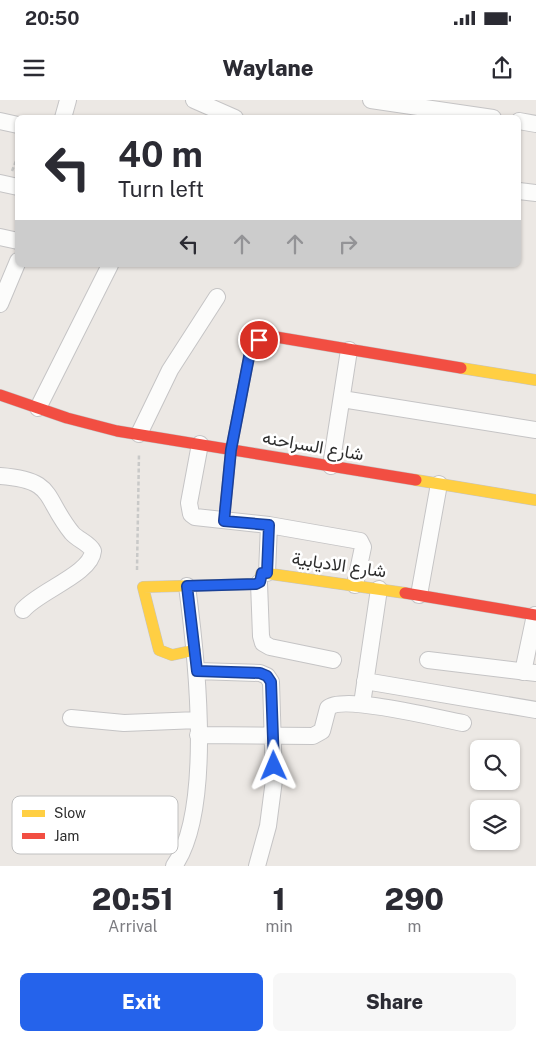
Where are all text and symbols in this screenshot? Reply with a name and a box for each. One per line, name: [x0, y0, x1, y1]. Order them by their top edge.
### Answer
text: 20:50: [25, 7, 80, 29]
icon: menu: [20, 54, 48, 82]
icon: share: [488, 54, 516, 82]
text: Waylane: [222, 55, 314, 81]
text: 40 m: [118, 134, 203, 175]
icon: left: [35, 135, 100, 200]
text: Turn left: [118, 176, 204, 202]
icon: left: [175, 230, 203, 258]
icon: ahead: [228, 230, 256, 258]
icon: ahead: [281, 230, 309, 258]
icon: right: [334, 230, 362, 258]
pin: [238, 319, 280, 361]
icon: arrive: [245, 326, 273, 354]
street label: شارع السراحنه: [260, 426, 365, 467]
street label: شارع الاديابية: [290, 547, 388, 584]
position arrow: [247, 739, 299, 791]
map controls: [470, 740, 520, 850]
button: search: [470, 740, 520, 790]
legend: [12, 796, 178, 854]
button: layers: [470, 800, 520, 850]
text: Slow: [54, 805, 86, 821]
text: Jam: [54, 828, 79, 844]
text: 20:51: [92, 881, 174, 917]
text: 1: [273, 881, 286, 917]
text: 290: [385, 881, 444, 917]
text: Arrival: [108, 917, 158, 936]
text: min: [266, 917, 293, 936]
text: m: [407, 917, 421, 936]
button: Exit: [20, 973, 263, 1031]
button: Share: [273, 973, 516, 1031]

